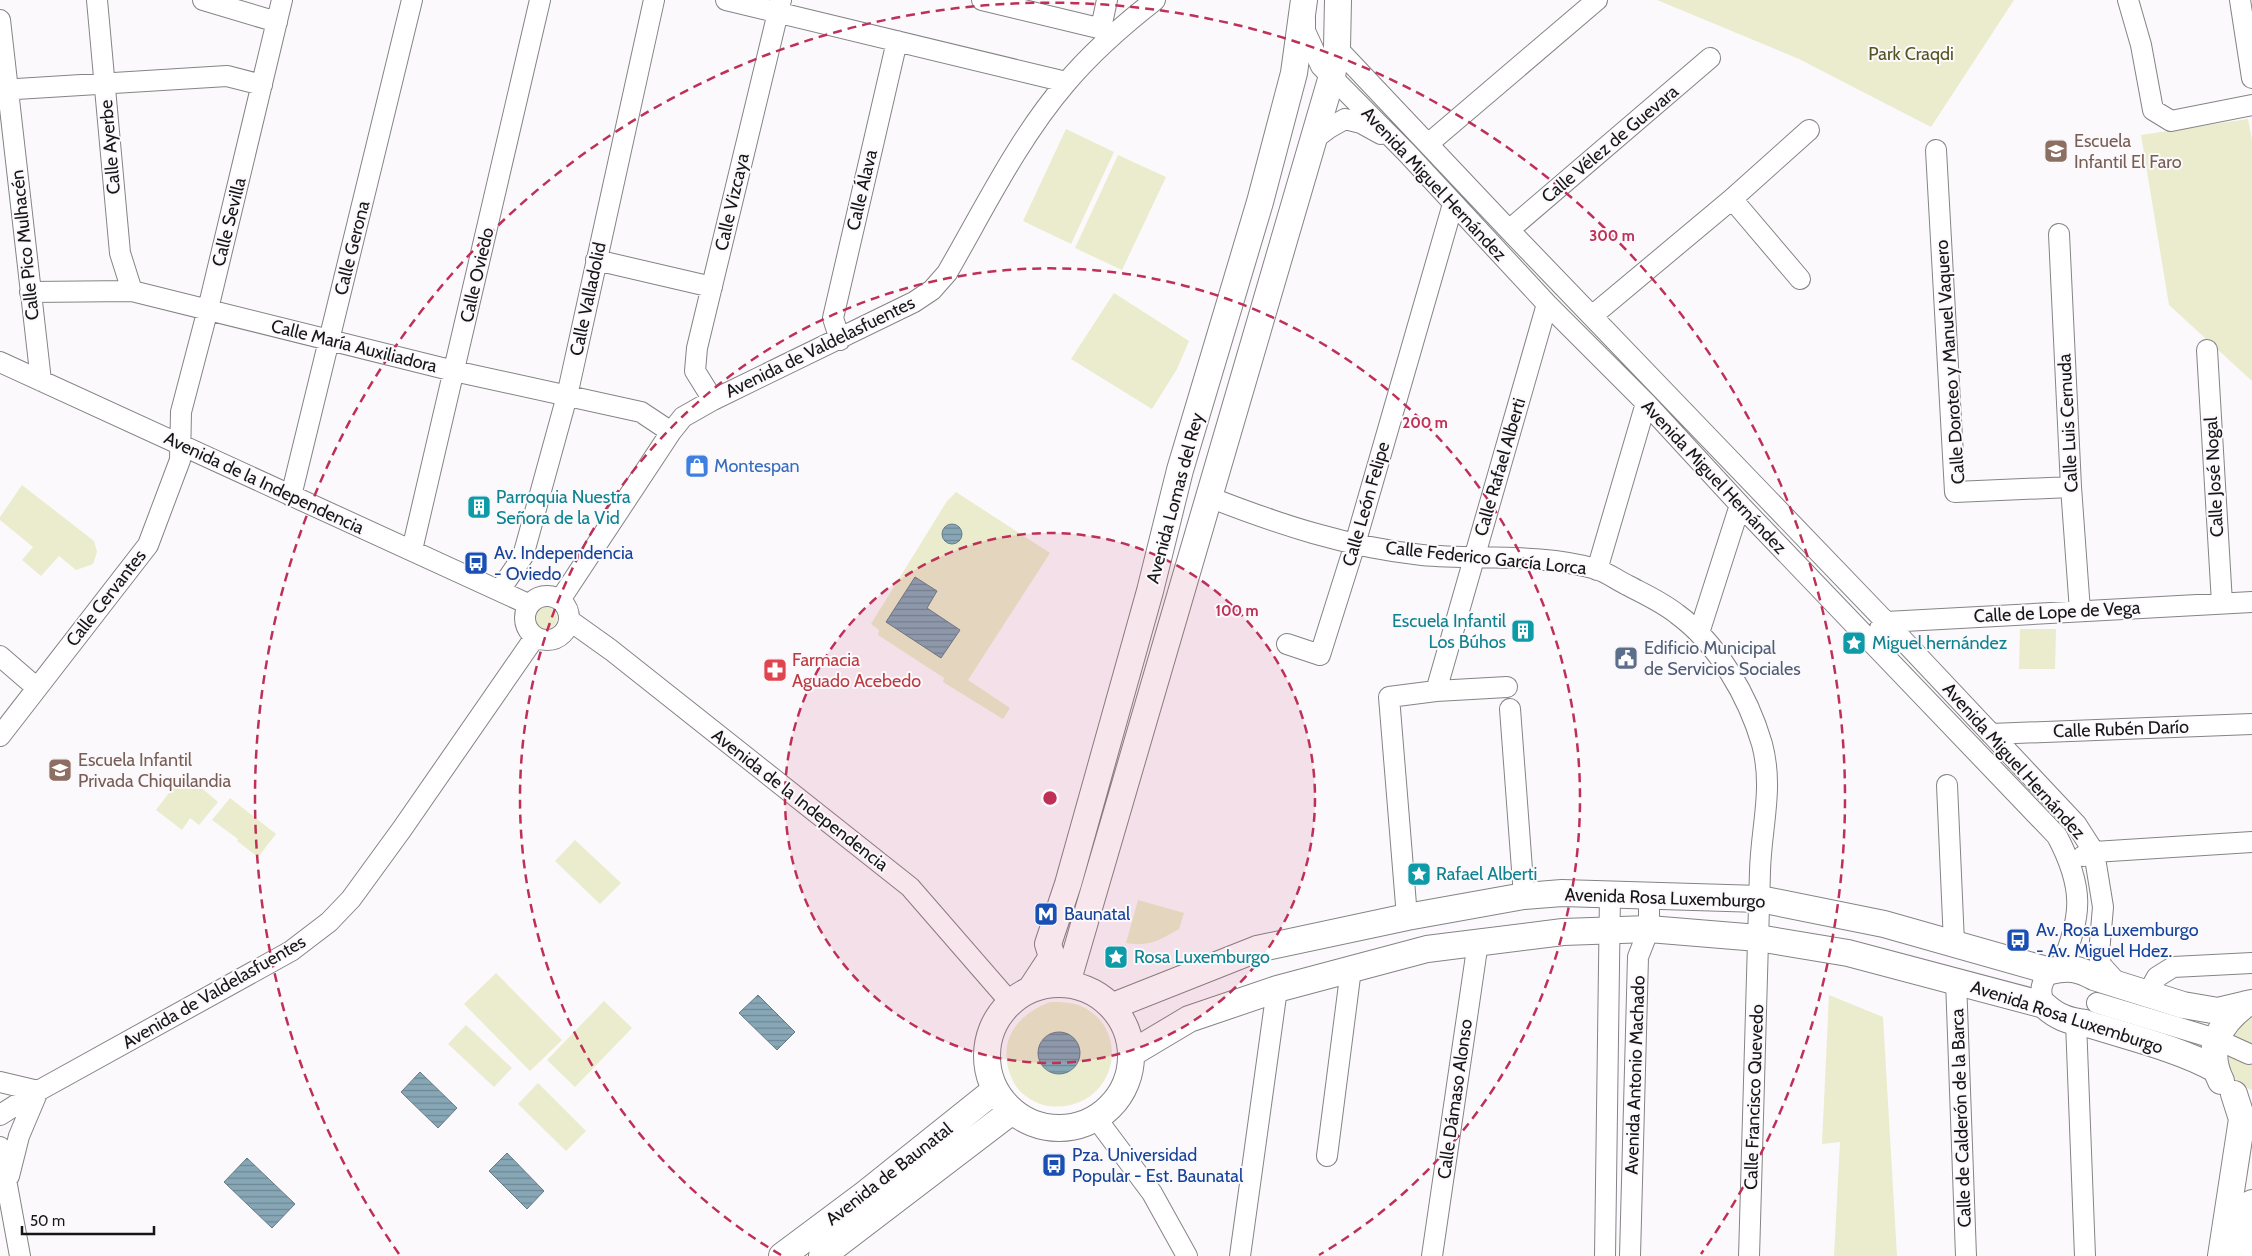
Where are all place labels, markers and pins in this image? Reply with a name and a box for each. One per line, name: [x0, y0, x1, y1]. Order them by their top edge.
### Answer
place label: Escuela Infantil El Faro: [2074, 130, 2182, 173]
school or university icon: Escuela Infantil El Faro: [2043, 138, 2069, 164]
shop icon: Montespan: [684, 453, 710, 479]
place label: Montespan: [714, 455, 800, 477]
place label: Parroquia Nuestra Señora de la Vid: [496, 486, 631, 529]
building icon: Parroquia Nuestra Señora de la Vid: [466, 494, 492, 520]
place label: Av. Independencia - Oviedo: [494, 542, 634, 585]
bus stop icon: Av. Independencia - Oviedo: [463, 550, 489, 576]
place label: Escuela Infantil Los Búhos: [1392, 610, 1507, 653]
building icon: Escuela Infantil Los Búhos: [1510, 618, 1536, 644]
place icon: Miguel hernández: [1841, 630, 1867, 656]
place label: Miguel hernández: [1872, 632, 2008, 654]
place label: Edificio Municipal de Servicios Sociales: [1644, 637, 1801, 680]
public building icon: Edificio Municipal de Servicios Sociales: [1613, 645, 1639, 671]
place label: Farmacia Aguado Acebedo: [792, 649, 921, 692]
pharmacy icon: Farmacia Aguado Acebedo: [762, 657, 788, 683]
place label: Escuela Infantil Privada Chiquilandia: [78, 749, 231, 792]
school or university icon: Escuela Infantil Privada Chiquilandia: [47, 757, 73, 783]
centre of rings: [1041, 789, 1059, 807]
place icon: Rafael Alberti: [1406, 861, 1432, 887]
place label: Rafael Alberti: [1436, 863, 1537, 885]
metro station icon: Baunatal: [1033, 901, 1059, 927]
place label: Baunatal: [1064, 903, 1131, 925]
place label: Av. Rosa Luxemburgo - Av. Miguel Hdez.: [2036, 919, 2199, 962]
bus stop icon: Av. Rosa Luxemburgo - Av. Miguel Hdez.: [2005, 927, 2031, 953]
place icon: Rosa Luxemburgo: [1103, 944, 1129, 970]
place label: Rosa Luxemburgo: [1134, 946, 1270, 968]
place label: Pza. Universidad Popular - Est. Baunatal: [1072, 1144, 1244, 1187]
bus stop icon: Pza. Universidad Popular - Est. Baunatal: [1041, 1152, 1067, 1178]

